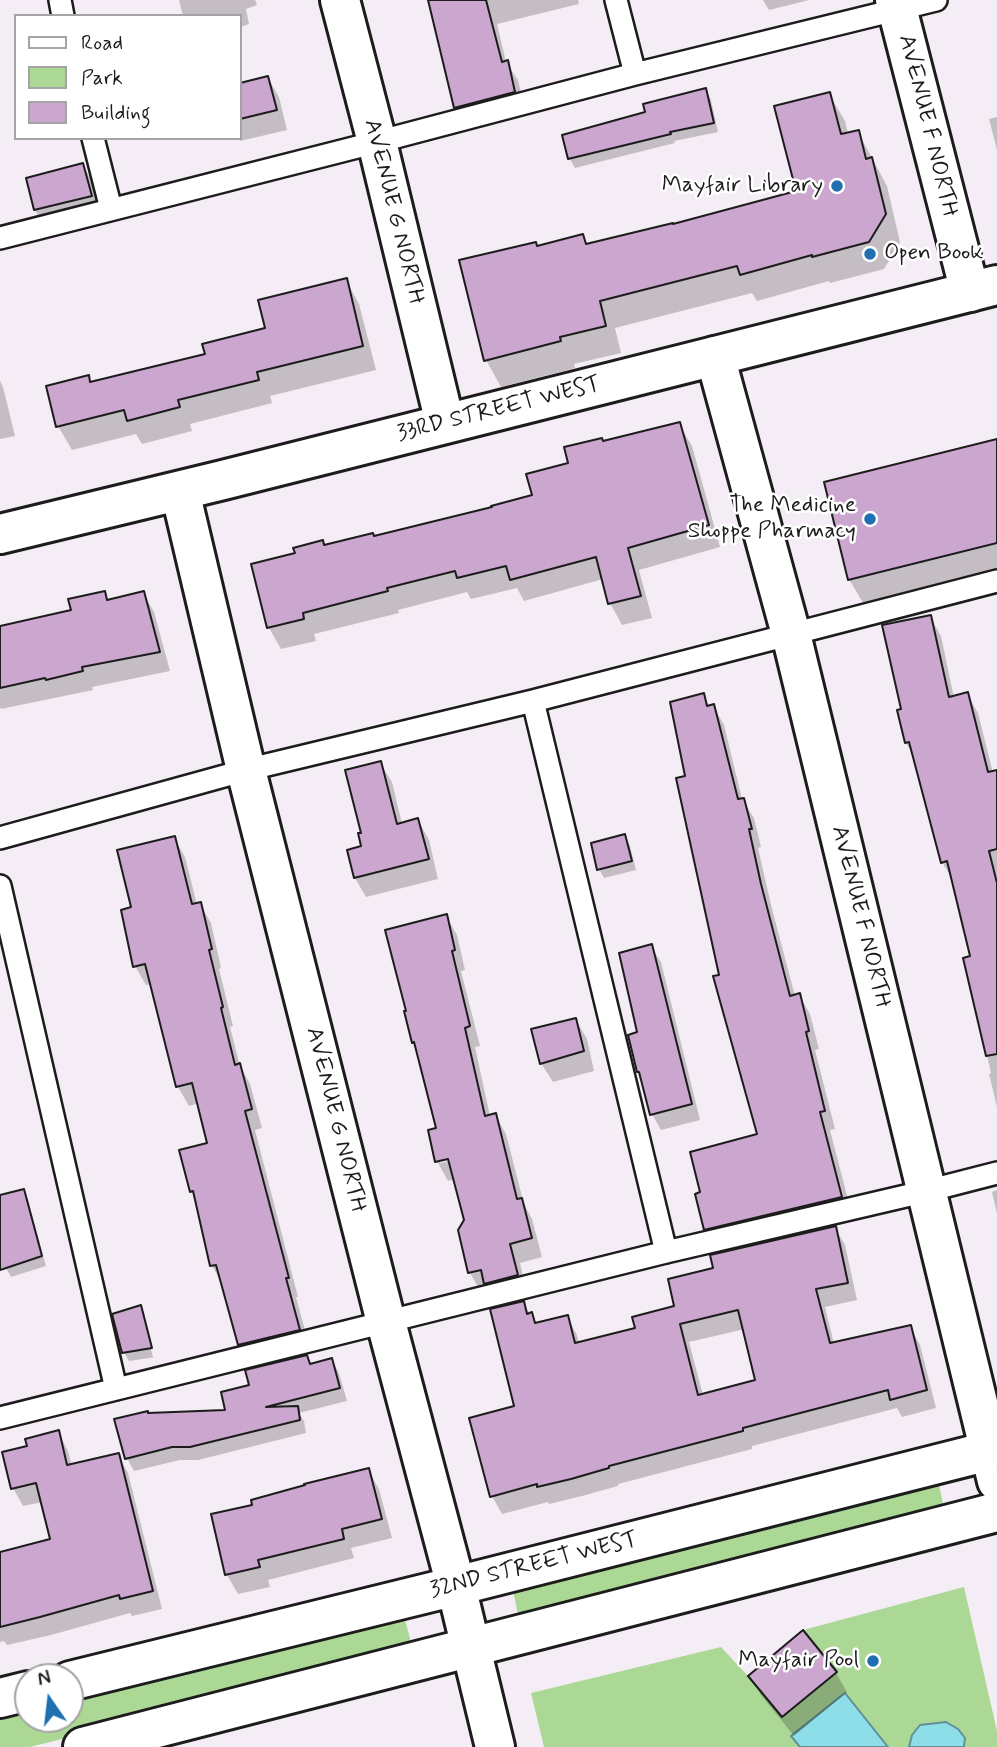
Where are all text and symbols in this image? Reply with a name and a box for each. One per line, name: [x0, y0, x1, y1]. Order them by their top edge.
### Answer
legend: [14, 14, 242, 140]
text: Road: [81, 29, 123, 57]
street label: AVENUE F NORTH: [891, 32, 963, 220]
text: Park: [81, 64, 123, 92]
text: Building: [81, 99, 151, 127]
street label: AVENUE G NORTH: [357, 117, 429, 307]
place label: Mayfair Library: [662, 172, 823, 200]
marker: Mayfair Library: [829, 178, 845, 194]
place label: Open Book: [884, 240, 983, 268]
marker: Open Book: [862, 246, 878, 262]
street label: 33RD STREET WEST: [394, 371, 604, 449]
place label: The Medicine Shoppe Pharmacy: [688, 492, 856, 546]
marker: The Medicine Shoppe Pharmacy: [862, 511, 878, 527]
street label: AVENUE F NORTH: [824, 823, 896, 1011]
street label: AVENUE G NORTH: [299, 1025, 371, 1215]
street label: 32ND STREET WEST: [427, 1527, 641, 1605]
place label: Mayfair Pool: [738, 1647, 859, 1675]
marker: Mayfair Pool: [865, 1653, 881, 1669]
north arrow: [14, 1663, 84, 1733]
text: N: [35, 1665, 53, 1693]

